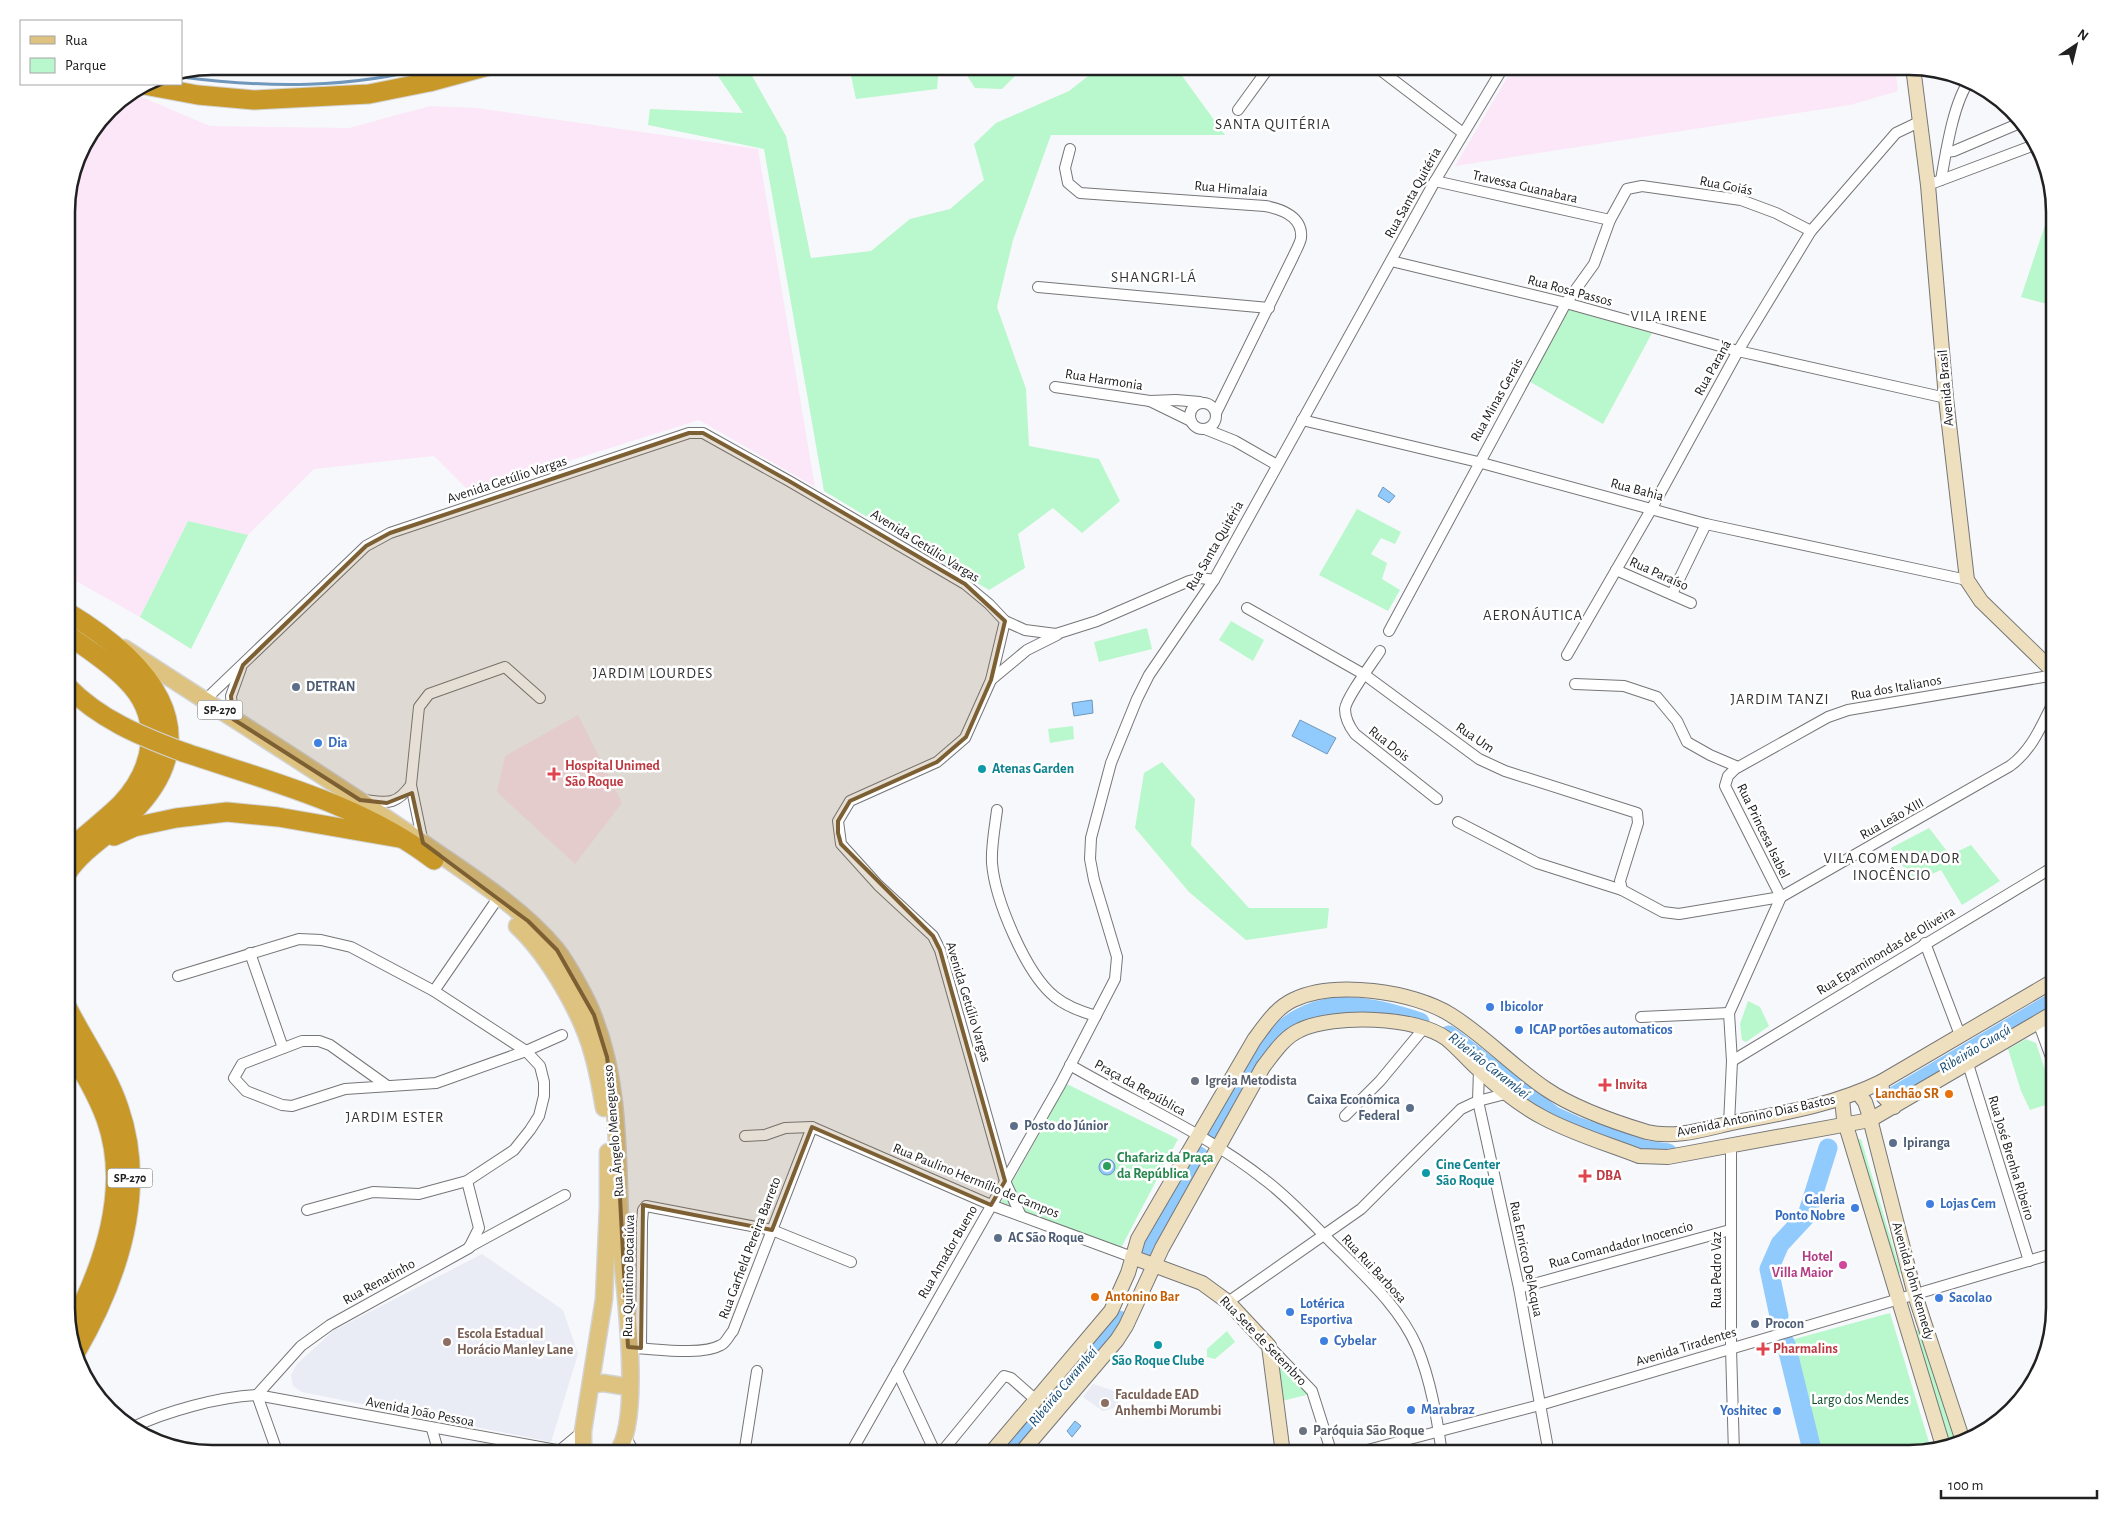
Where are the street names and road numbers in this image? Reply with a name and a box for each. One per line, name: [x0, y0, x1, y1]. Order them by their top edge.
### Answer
street label: Rua Santa Quitéria: [1382, 145, 1444, 241]
street label: Travessa Guanabara: [1471, 168, 1580, 206]
street label: Rua Goiás: [1698, 174, 1754, 198]
street label: Rua Himalaia: [1194, 179, 1269, 199]
street label: Rua Rosa Passos: [1526, 273, 1614, 309]
street label: Rua Paraná: [1692, 337, 1734, 398]
street label: Avenida Brasil: [1936, 349, 1956, 427]
street label: Rua Minas Gerais: [1468, 356, 1526, 444]
street label: Rua Harmonia: [1064, 367, 1144, 393]
street label: Avenida Getúlio Vargas: [445, 454, 569, 506]
street label: Rua Bahia: [1609, 476, 1666, 504]
street label: Rua Santa Quitéria: [1184, 498, 1247, 593]
street label: Avenida Getúlio Vargas: [868, 507, 982, 585]
street label: Rua Paraíso: [1627, 555, 1691, 593]
street label: Rua dos Italianos: [1849, 673, 1943, 703]
road number: SP-270: [198, 700, 242, 720]
street label: Rua Um: [1453, 720, 1497, 756]
street label: Rua Dois: [1366, 724, 1412, 764]
street label: Rua Princesa Isabel: [1734, 781, 1792, 881]
street label: Rua Leão XIII: [1858, 796, 1926, 842]
street label: Rua Epaminondas de Oliveira: [1814, 904, 1958, 998]
street label: Avenida Getúlio Vargas: [943, 940, 993, 1064]
street label: Praça da República: [1092, 1057, 1188, 1119]
street label: Rua Ângelo Meneguesso: [599, 1064, 627, 1198]
street label: Avenida Antonino Dias Bastos: [1675, 1092, 1837, 1140]
street label: Rua José Brenha Ribeiro: [1985, 1094, 2037, 1222]
street label: Rua Paulino Hermílio de Campos: [891, 1141, 1061, 1221]
road number: SP-270: [108, 1168, 152, 1188]
street label: Rua Garfield Pereira Barreto: [716, 1175, 784, 1321]
street label: Rua Enricco DelAcqua: [1507, 1200, 1545, 1319]
street label: Rua Amador Bueno: [916, 1203, 980, 1301]
street label: Rua Quintino Bocaiúva: [621, 1214, 637, 1338]
street label: Rua Comandador Inocencio: [1547, 1219, 1695, 1271]
street label: Avenida John Kennedy: [1889, 1220, 1937, 1342]
street label: Rua Pedro Vaz: [1710, 1231, 1724, 1308]
street label: Rua Rui Barbosa: [1339, 1232, 1409, 1306]
street label: Rua Renatinho: [341, 1256, 418, 1308]
street label: Rua Sete de Setembro: [1217, 1294, 1309, 1389]
street label: Avenida Tiradentes: [1634, 1325, 1738, 1369]
street label: Avenida João Pessoa: [365, 1395, 476, 1429]

